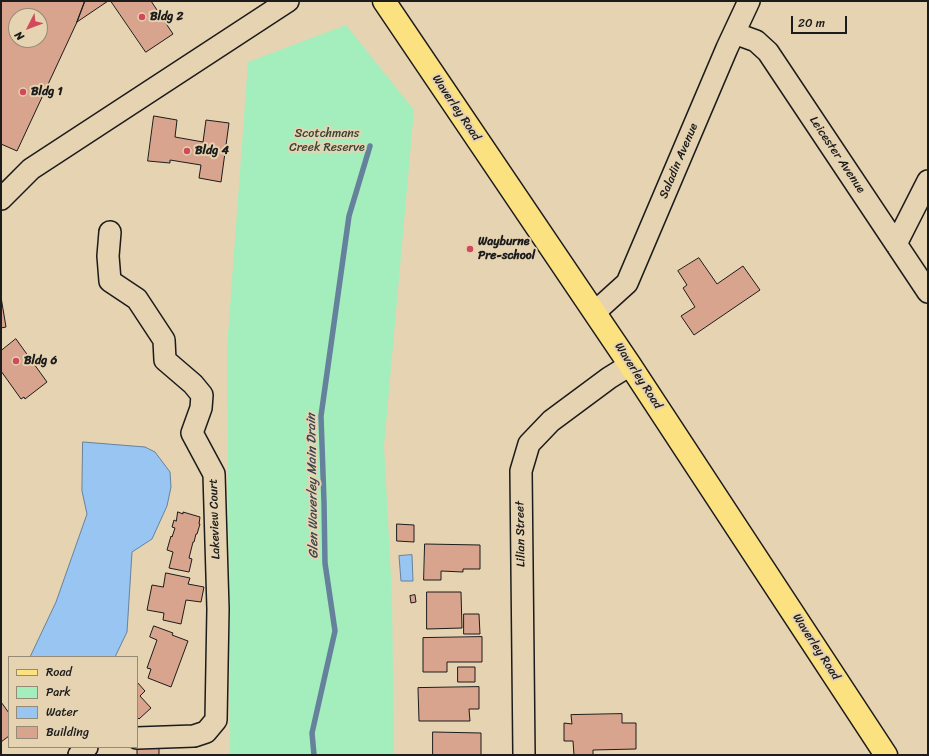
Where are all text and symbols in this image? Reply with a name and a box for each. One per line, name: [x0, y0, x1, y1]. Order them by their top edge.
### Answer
north arrow: [8, 8, 48, 48]
scale bar: [793, 8, 849, 34]
place label: Bldg 2: [150, 10, 183, 24]
marker: Bldg 2: [137, 12, 147, 22]
text: 20 m: [798, 12, 825, 34]
text: N: [10, 27, 29, 45]
street label: Waverley Road: [429, 72, 483, 144]
place label: Bldg 1: [31, 85, 63, 99]
marker: Bldg 1: [18, 87, 28, 97]
street label: Leicester Avenue: [806, 114, 868, 196]
street label: Saladin Avenue: [657, 121, 701, 201]
park label: Scotchmans Creek Reserve: [289, 127, 365, 155]
place label: Bldg 4: [195, 144, 229, 158]
marker: Bldg 4: [182, 146, 192, 156]
place label: Wayburne Pre-school: [478, 235, 535, 263]
marker: Wayburne Pre-school: [465, 244, 475, 254]
street label: Waverley Road: [611, 340, 665, 412]
place label: Bldg 6: [24, 354, 57, 368]
marker: Bldg 6: [11, 356, 21, 366]
water label: Glen Waverley Main Drain: [304, 413, 322, 559]
street label: Lakeview Court: [206, 478, 224, 560]
street label: Lilian Street: [513, 501, 529, 567]
street label: Waverley Road: [789, 611, 843, 683]
legend: [8, 656, 138, 748]
text: Road: [46, 661, 72, 683]
text: Park: [46, 681, 71, 703]
text: Water: [46, 701, 78, 723]
text: Building: [46, 721, 89, 743]

